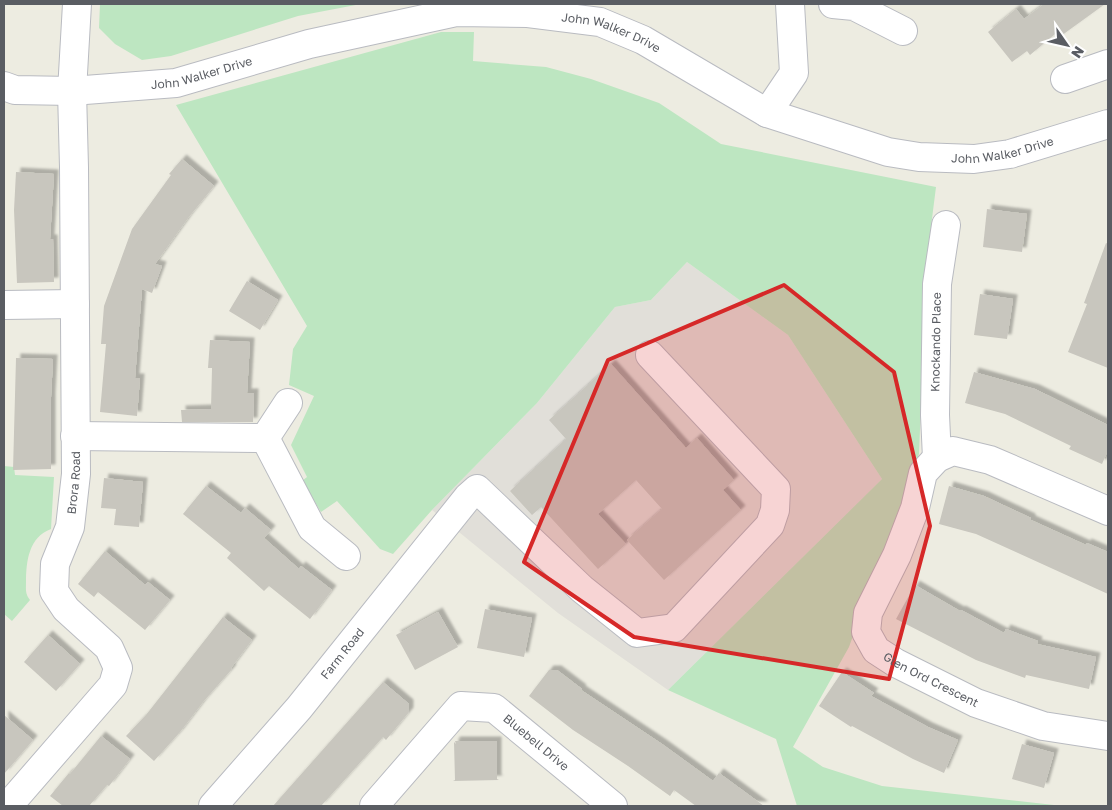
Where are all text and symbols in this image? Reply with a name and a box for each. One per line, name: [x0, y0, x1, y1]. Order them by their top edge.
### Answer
street label: John Walker Drive: [561, 9, 663, 56]
north arrow: [1042, 20, 1092, 70]
text: N: [1068, 43, 1088, 62]
street label: John Walker Drive: [150, 53, 254, 92]
street label: John Walker Drive: [951, 133, 1055, 166]
street label: Knockando Place: [927, 292, 944, 392]
street label: Brora Road: [63, 451, 83, 515]
street label: Farm Road: [317, 625, 367, 682]
street label: Glen Ord Crescent: [881, 649, 981, 710]
street label: Bluebell Drive: [500, 711, 572, 774]

